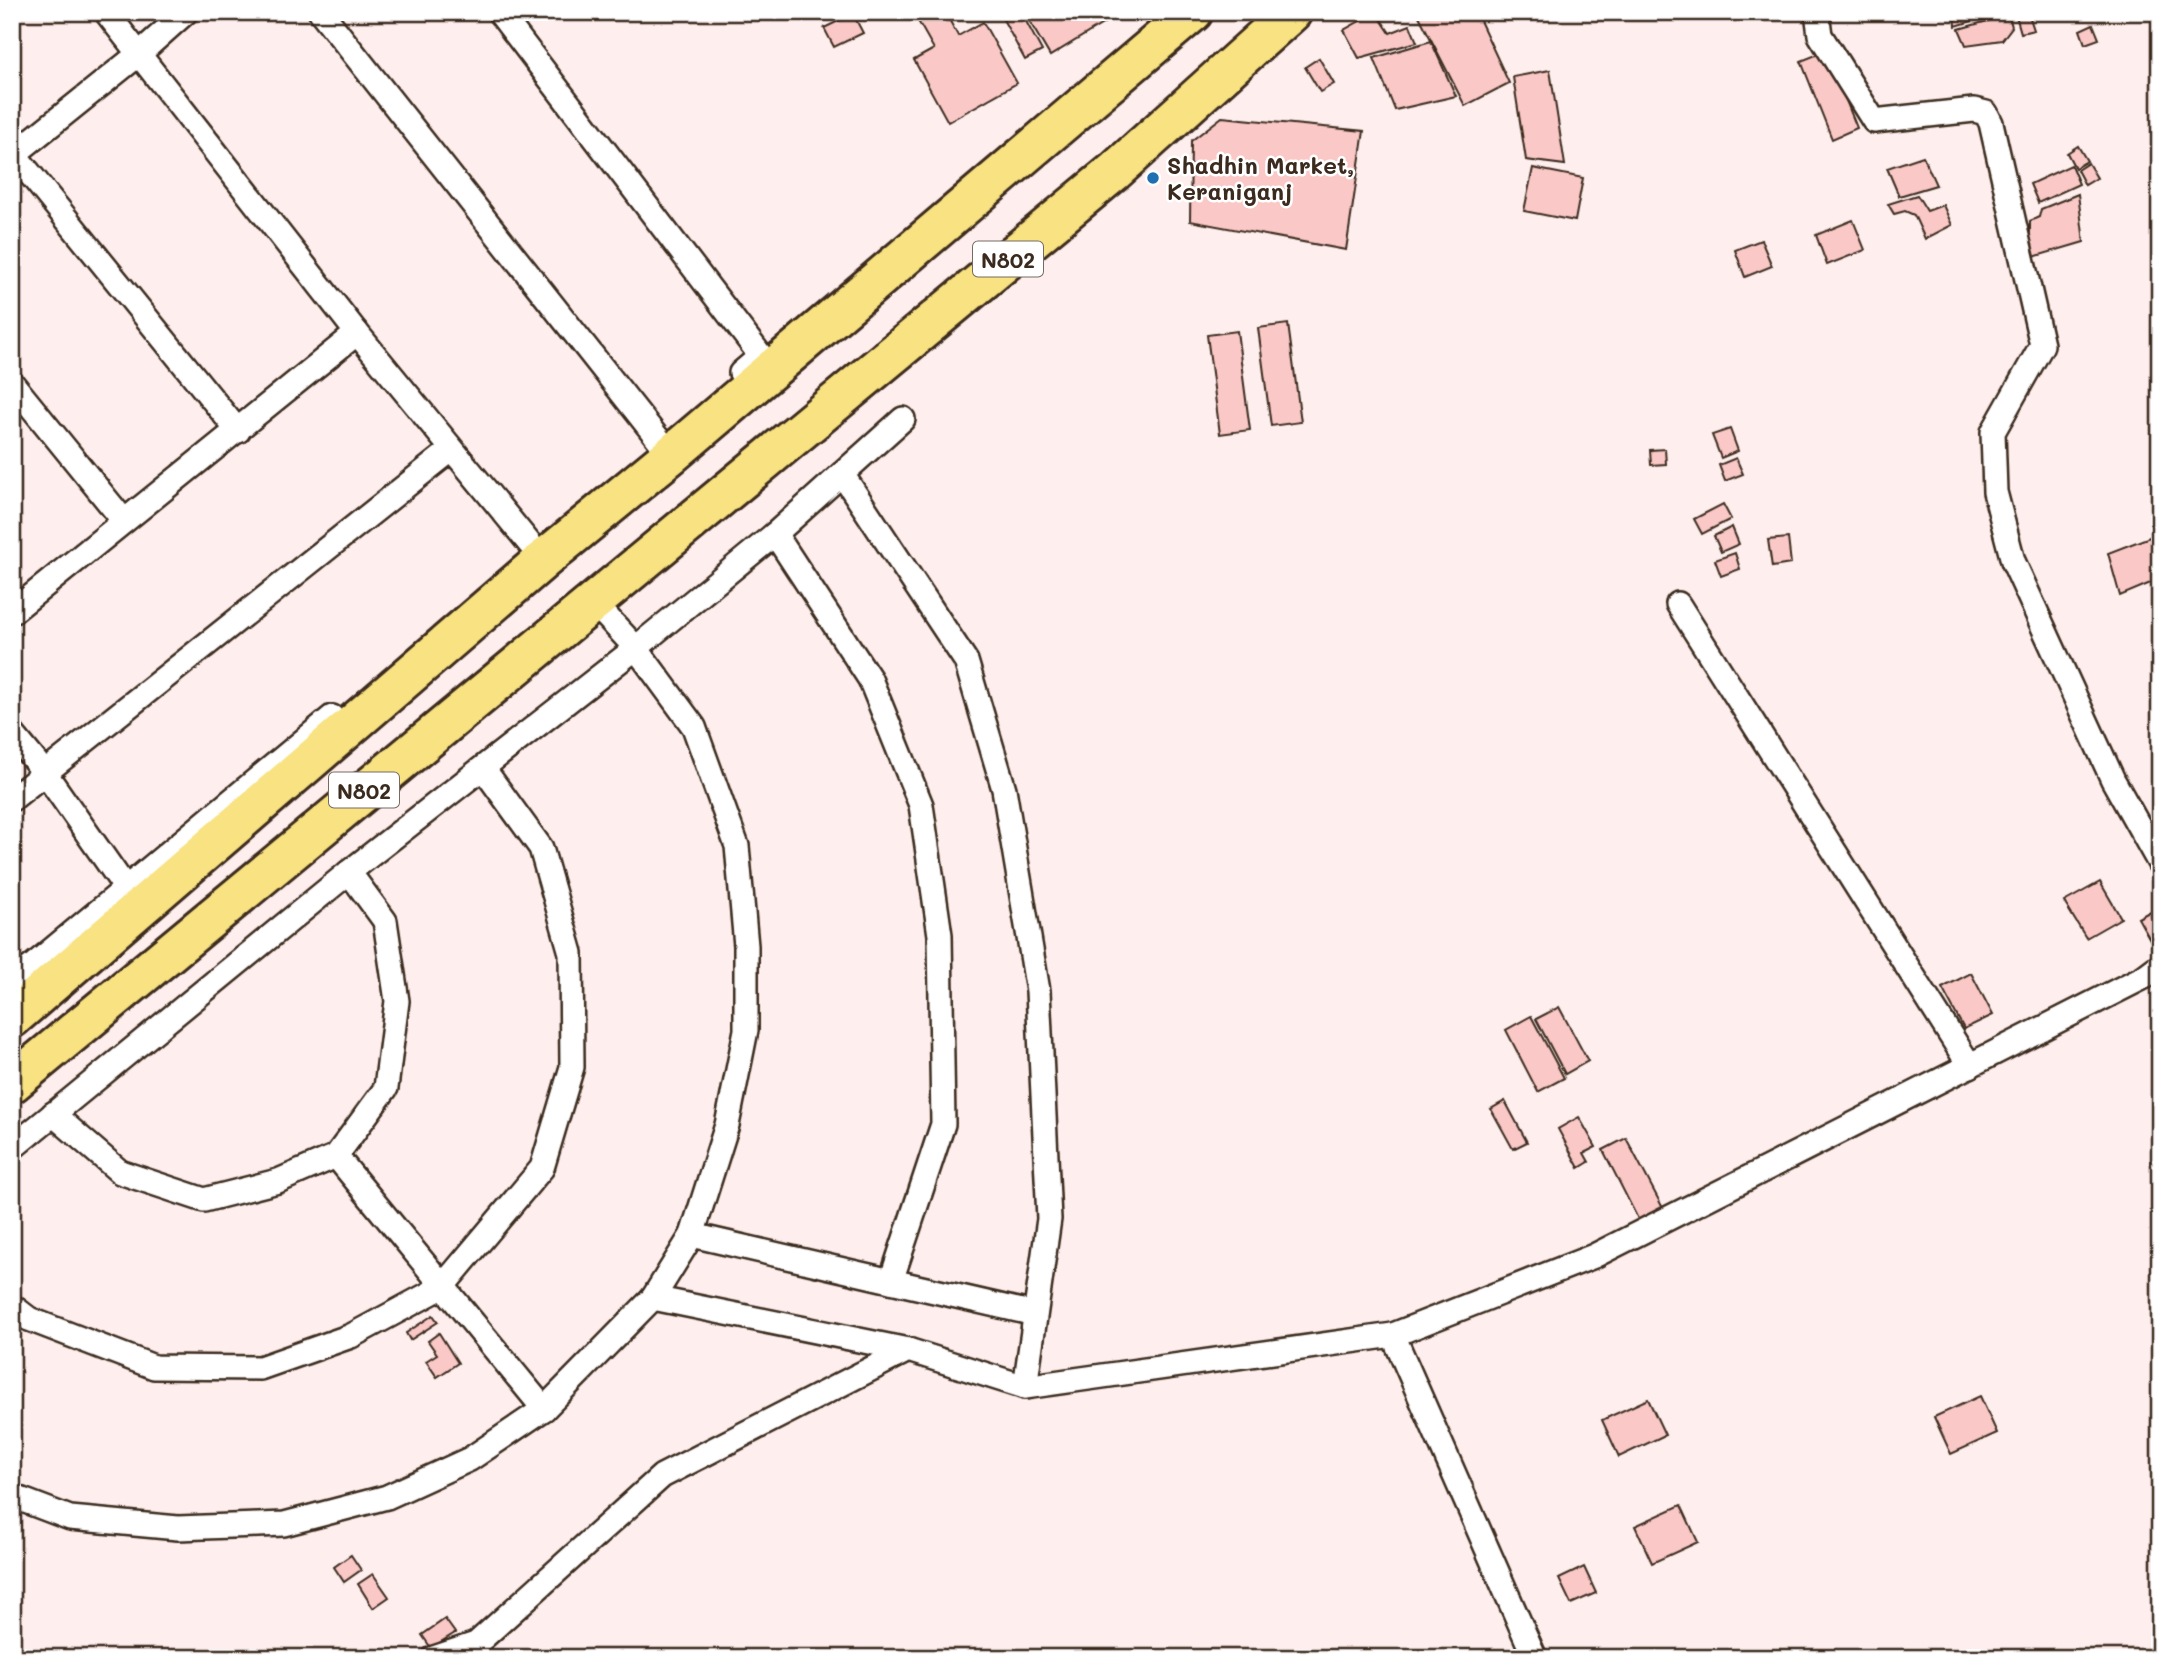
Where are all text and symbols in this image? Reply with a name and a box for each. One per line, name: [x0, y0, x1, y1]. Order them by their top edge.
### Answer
place label: Shadhin Market, Keraniganj: [1167, 150, 1354, 206]
marker: Shadhin Market, Keraniganj: [1145, 170, 1161, 186]
road number: N802: [973, 242, 1043, 276]
road number: N802: [329, 772, 399, 808]

